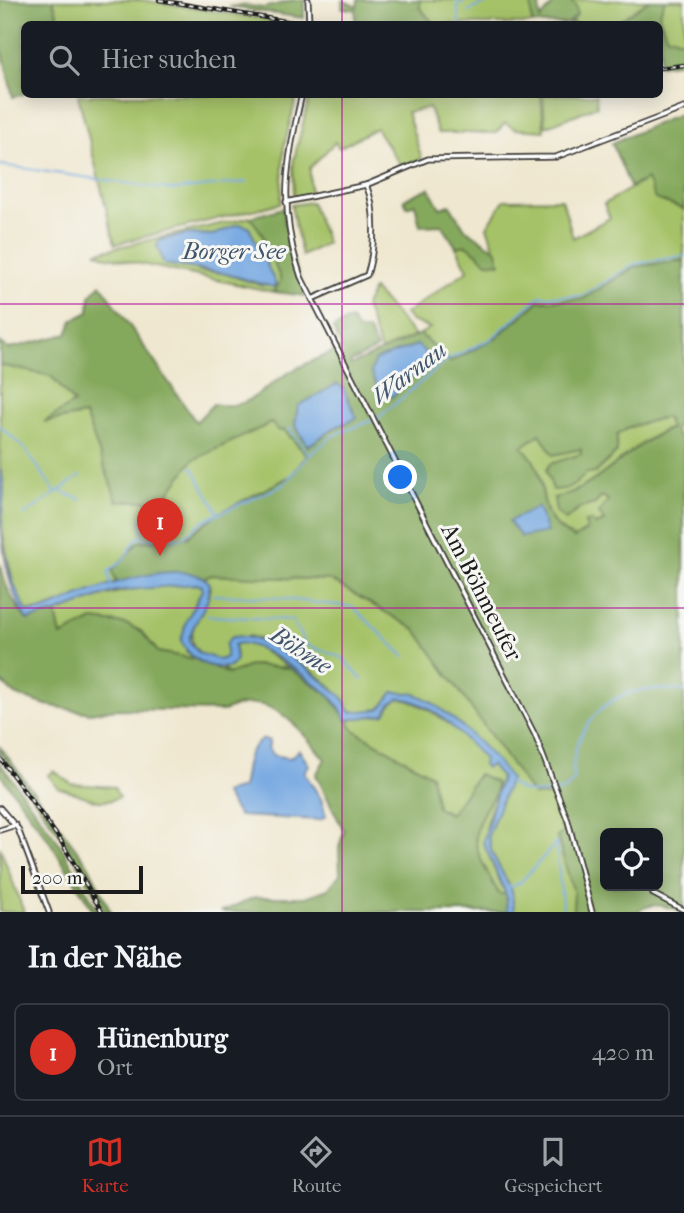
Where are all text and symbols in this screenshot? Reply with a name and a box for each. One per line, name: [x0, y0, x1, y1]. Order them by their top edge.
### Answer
search box: [21, 21, 663, 98]
icon: search: [45, 41, 83, 79]
text: Hier suchen: [101, 44, 237, 75]
water label: Borger See: [180, 237, 287, 265]
water label: Warnau: [366, 336, 452, 410]
your location: [383, 460, 417, 494]
pin: 1: [137, 498, 183, 556]
street label: Am Böhmeufer: [435, 518, 528, 665]
water label: Böhme: [263, 619, 338, 681]
map controls: [600, 828, 663, 891]
button: locate: [600, 828, 663, 891]
scale bar: [21, 863, 144, 895]
text: 200 m: [32, 867, 83, 889]
text: In der Nähe: [28, 940, 182, 975]
text: Hünenburg: [97, 1023, 228, 1054]
text: 1: [49, 1039, 57, 1066]
text: 420 m: [592, 1039, 654, 1066]
text: Ort: [97, 1054, 133, 1081]
tab: Karte: [81, 1133, 129, 1197]
tab: Route: [292, 1133, 341, 1197]
tab: Gespeichert: [504, 1133, 603, 1197]

